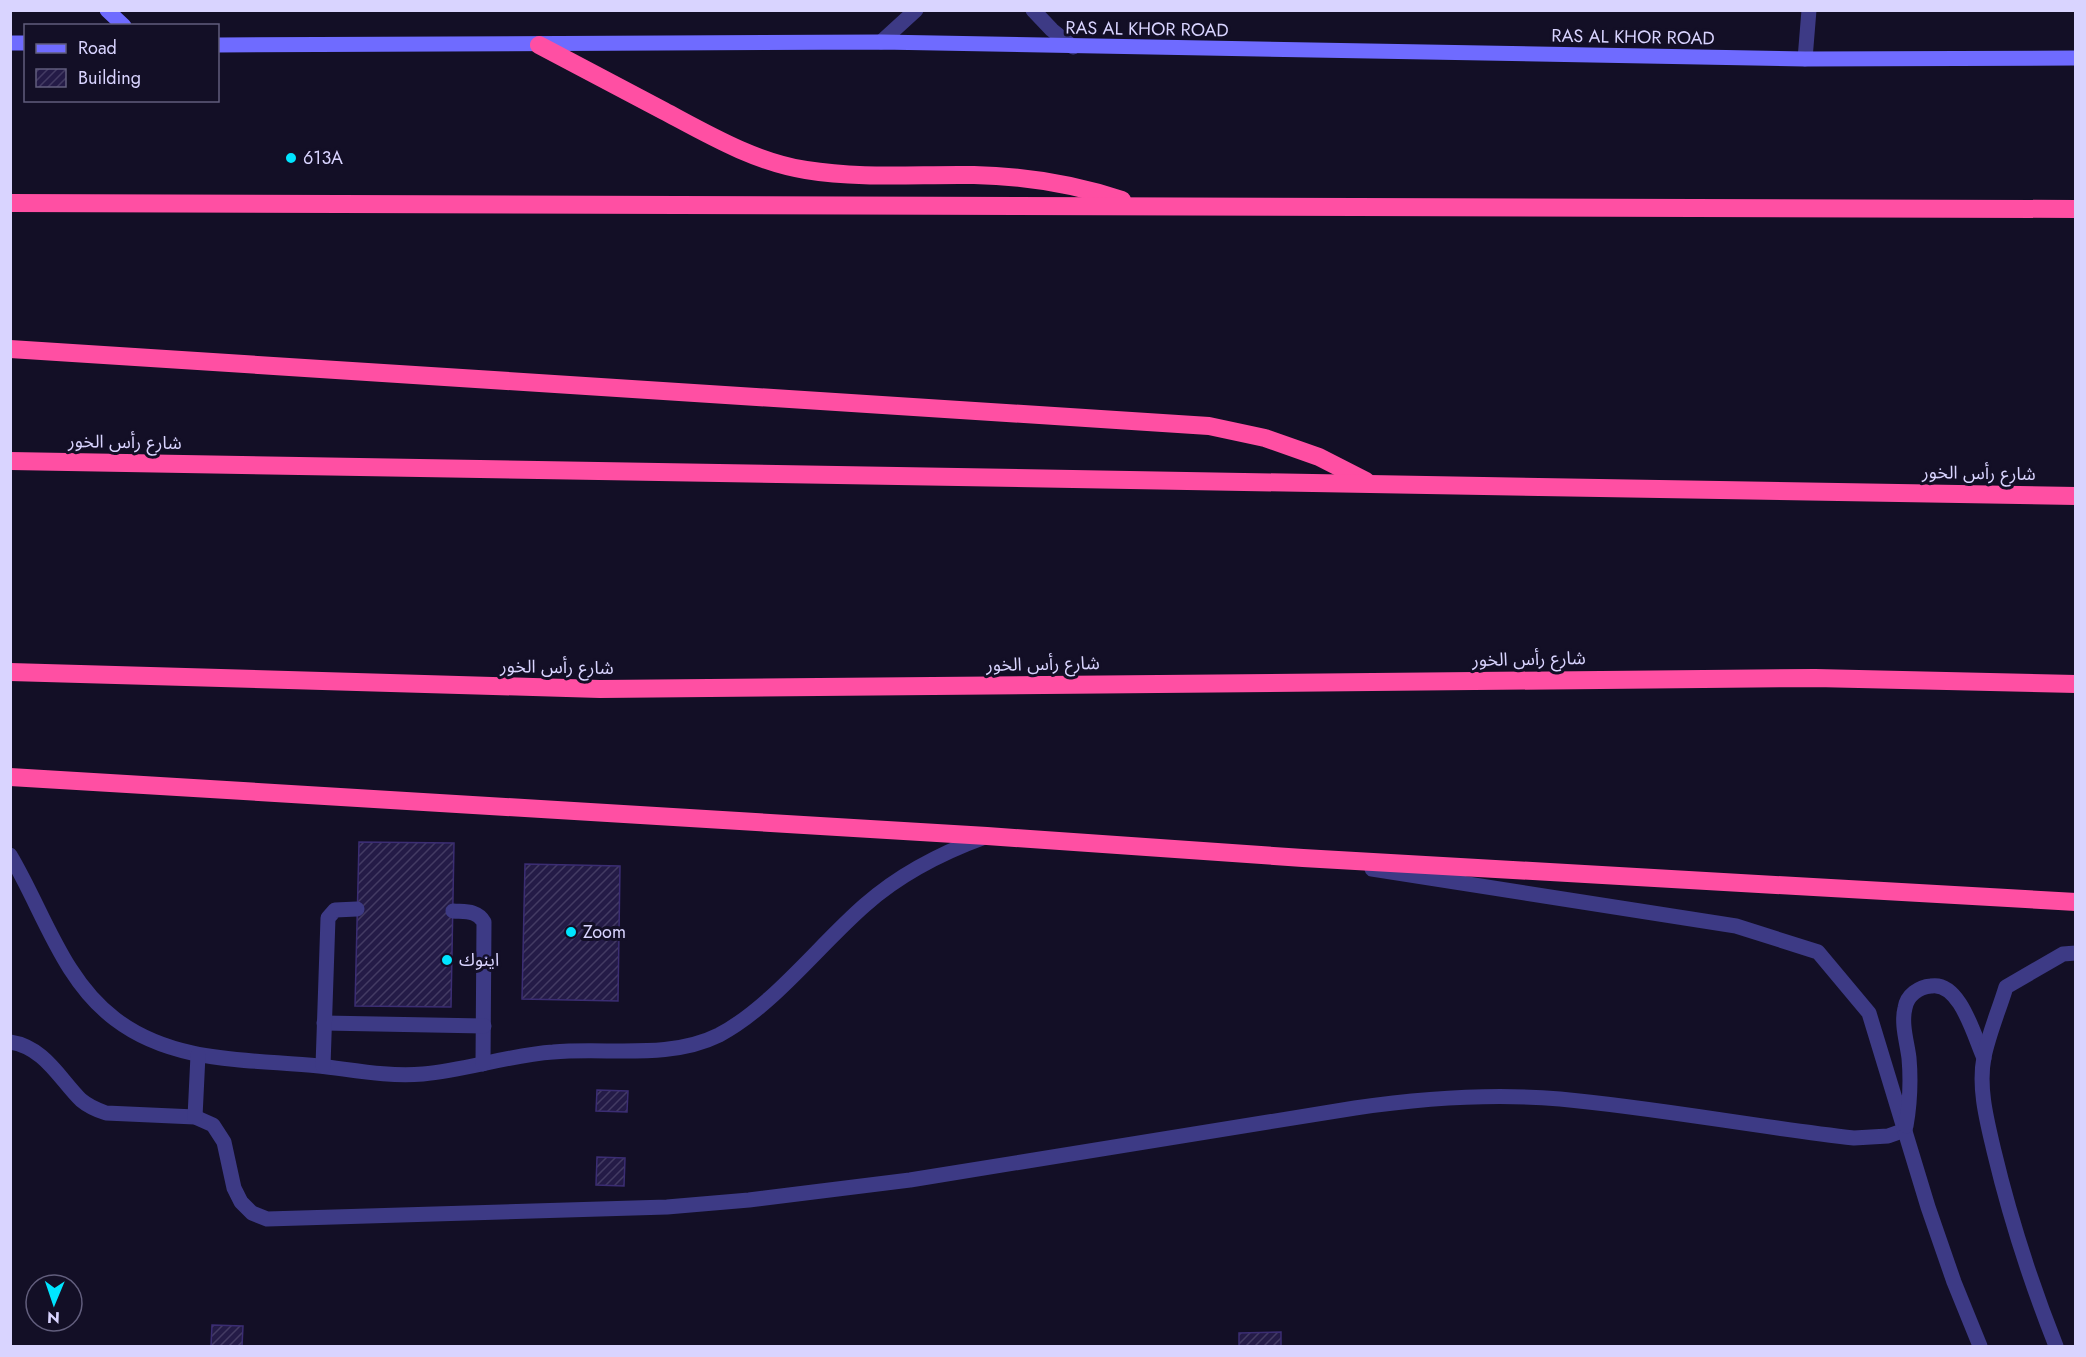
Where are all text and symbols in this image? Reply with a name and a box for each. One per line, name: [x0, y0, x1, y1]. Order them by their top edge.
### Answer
street label: RAS AL KHOR ROAD: [1065, 15, 1229, 43]
street label: RAS AL KHOR ROAD: [1551, 23, 1715, 51]
legend: [24, 24, 219, 102]
text: Road: [78, 35, 117, 61]
text: Building: [78, 65, 141, 91]
place label: 613A: [303, 145, 343, 171]
marker: 613A: [284, 151, 298, 165]
street label: شارع رأس الخور: [67, 428, 182, 457]
street label: شارع رأس الخور: [1921, 459, 2036, 488]
street label: شارع رأس الخور: [1471, 645, 1586, 674]
street label: شارع رأس الخور: [985, 650, 1100, 679]
street label: شارع رأس الخور: [499, 653, 614, 682]
place label: Zoom: [583, 919, 626, 945]
marker: Zoom: [564, 925, 578, 939]
place label: اينوك: [459, 947, 499, 973]
marker: اينوك: [440, 953, 454, 967]
north arrow: [24, 1273, 84, 1333]
text: N: [47, 1306, 60, 1329]

